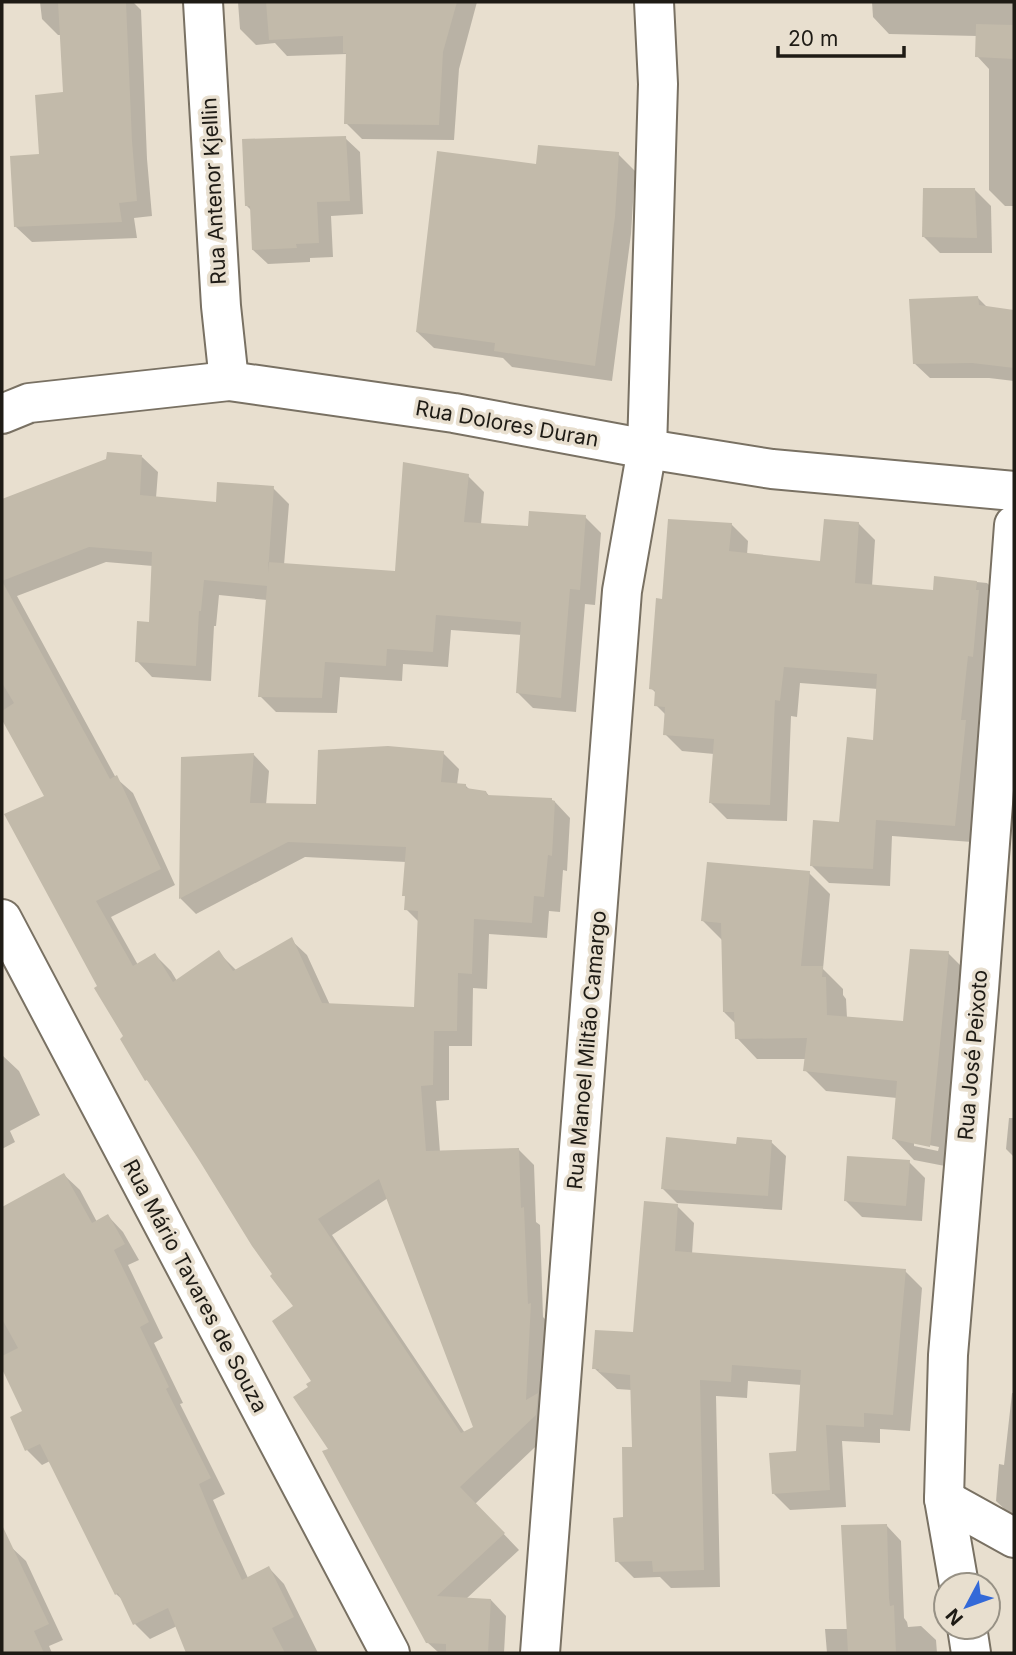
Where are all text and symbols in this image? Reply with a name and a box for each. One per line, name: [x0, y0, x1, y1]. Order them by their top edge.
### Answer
scale bar: [778, 14, 904, 58]
text: 20 m: [788, 26, 838, 51]
street label: Rua Antenor Kjellin: [196, 97, 231, 285]
street label: Rua Dolores Duran: [414, 395, 601, 452]
street label: Rua Manoel Miltão Camargo: [562, 910, 611, 1190]
street label: Rua José Peixoto: [953, 969, 992, 1141]
street label: Rua Mário Tavares de Souza: [118, 1155, 273, 1417]
north arrow: [932, 1571, 1002, 1641]
text: N: [941, 1604, 968, 1630]

